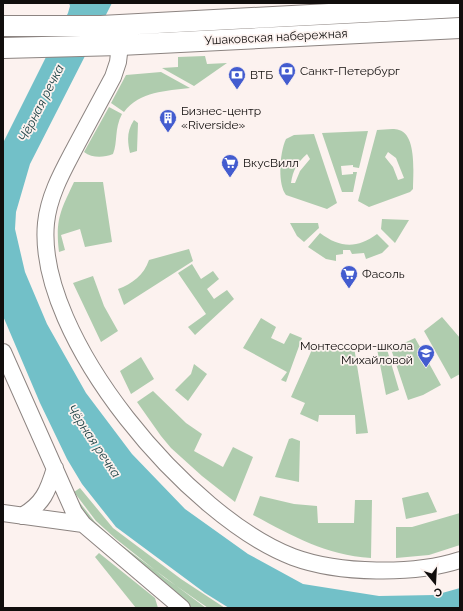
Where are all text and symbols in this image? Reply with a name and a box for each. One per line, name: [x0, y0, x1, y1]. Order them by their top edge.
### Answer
street label: Ушаковская набережная: [204, 26, 348, 48]
bank icon: Санкт-Петербург: [277, 61, 297, 86]
water label: Чёрная речка: [15, 62, 67, 144]
place label: Санкт-Петербург: [300, 64, 400, 78]
bank icon: ВТБ: [227, 65, 247, 90]
place label: ВТБ: [250, 68, 273, 82]
place label: Бизнес-центр «Riverside»: [181, 104, 261, 132]
building icon: Бизнес-центр «Riverside»: [158, 108, 178, 133]
supermarket icon: ВкусВилл: [220, 153, 240, 178]
place label: ВкусВилл: [243, 156, 299, 170]
supermarket icon: Фасоль: [339, 264, 359, 289]
place label: Фасоль: [362, 267, 405, 281]
place label: Монтессори-школа Михайловой: [300, 339, 413, 367]
school or university icon: Монтессори-школа Михайловой: [416, 343, 436, 368]
water label: Чёрная речка: [64, 402, 124, 480]
north arrow: [415, 563, 455, 603]
text: С: [432, 585, 444, 600]

